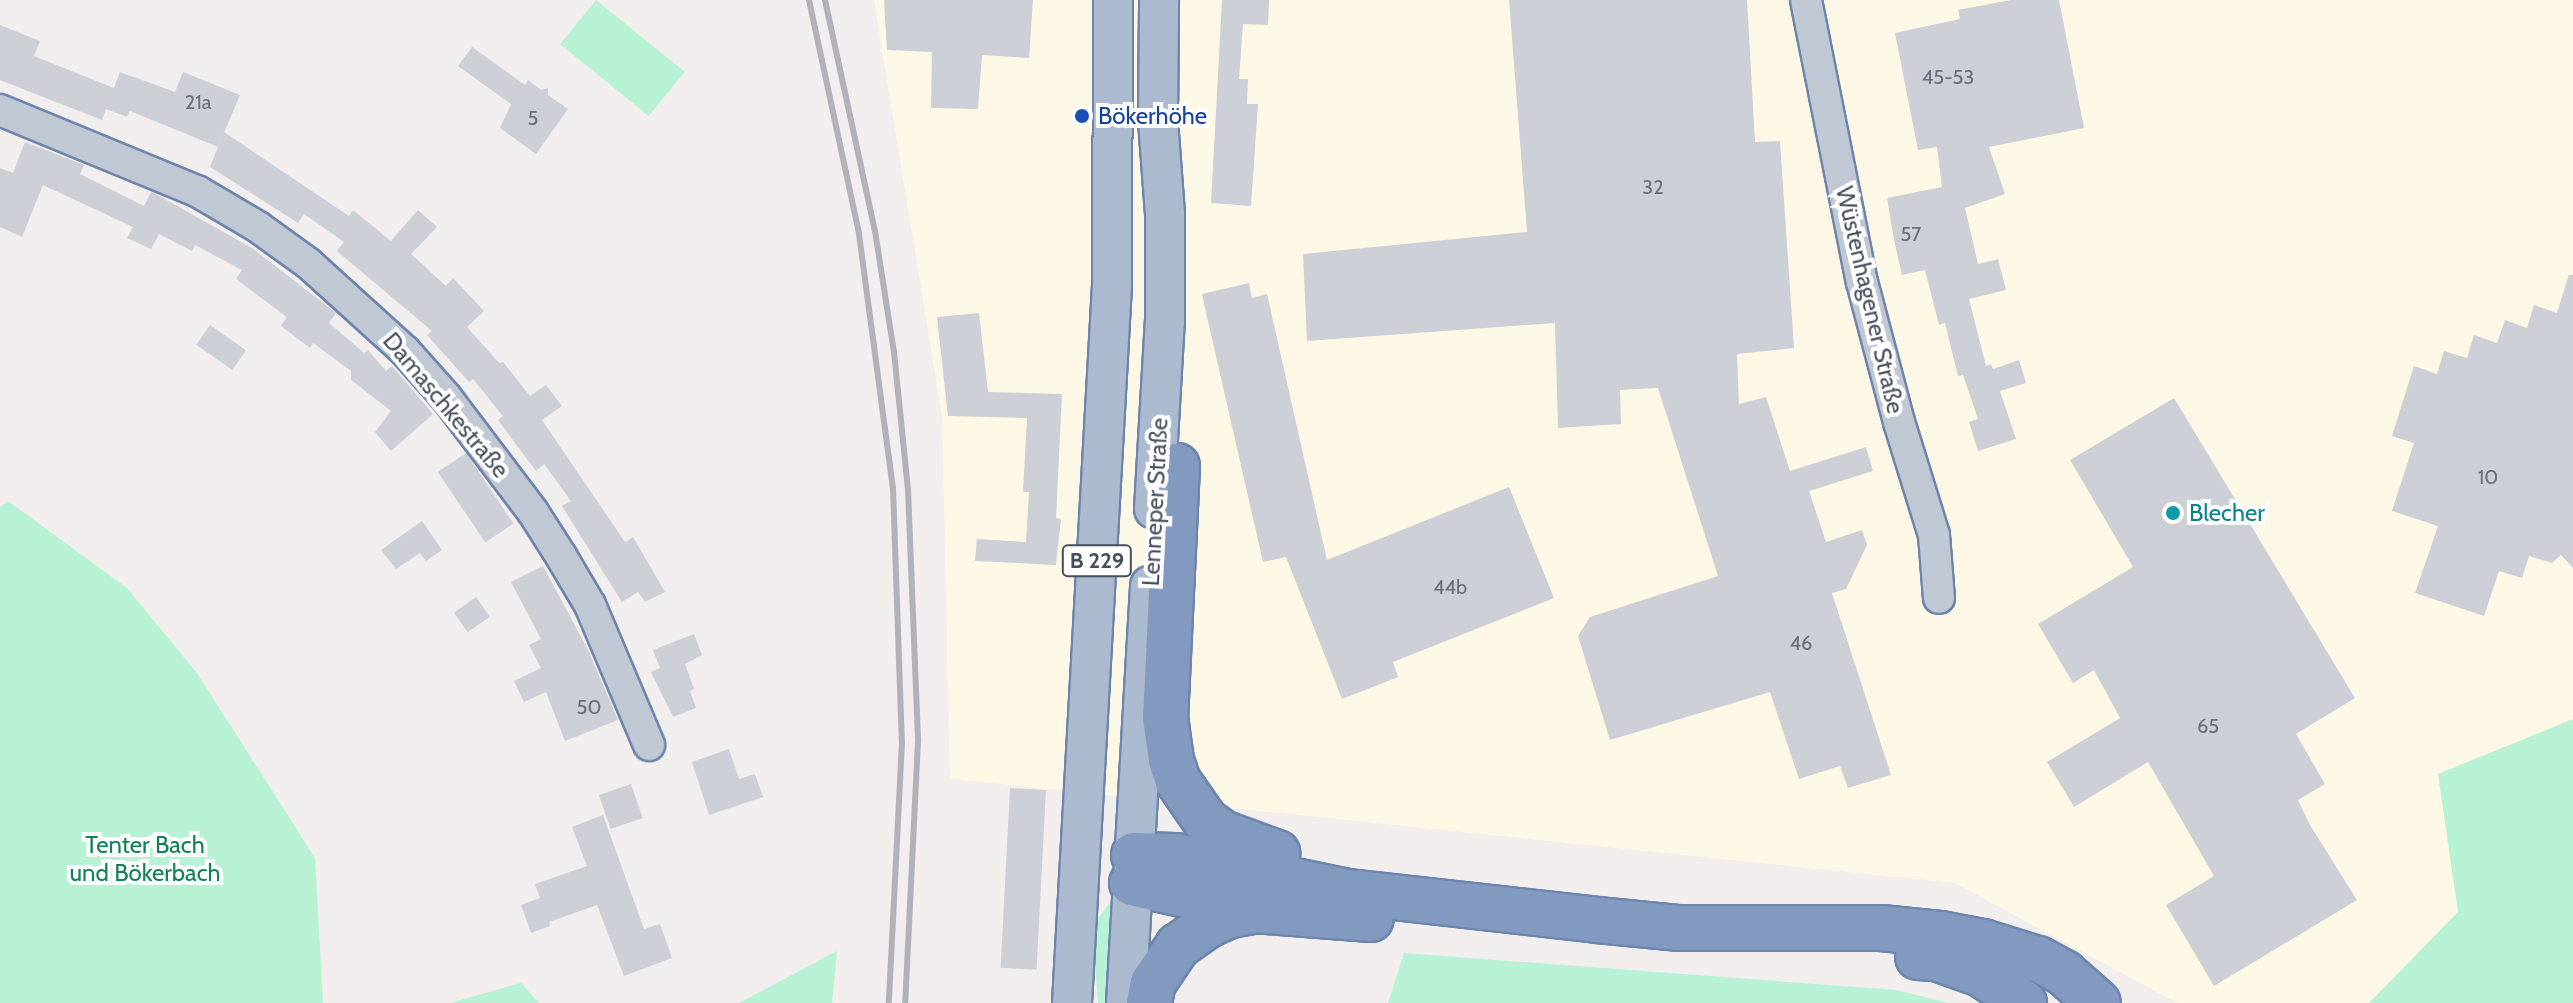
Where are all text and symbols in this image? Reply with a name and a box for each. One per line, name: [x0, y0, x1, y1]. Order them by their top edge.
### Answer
house number: 45-53: [1922, 65, 1974, 89]
house number: 21a: [185, 90, 211, 114]
place label: Bökerhöhe: [1098, 102, 1207, 130]
house number: 5: [528, 106, 538, 130]
marker: Bökerhöhe: [1073, 107, 1091, 125]
house number: 32: [1642, 175, 1664, 199]
street label: Wüstenhagener Straße: [1830, 184, 1910, 416]
house number: 57: [1901, 222, 1921, 246]
street label: Damaschkestraße: [377, 327, 515, 483]
street label: Lenneper Straße: [1136, 417, 1174, 587]
house number: 10: [2478, 465, 2498, 489]
place label: Blecher: [2189, 499, 2265, 527]
marker: Blecher: [2164, 504, 2182, 522]
road number: B 229: [1061, 543, 1133, 579]
house number: 44b: [1433, 575, 1467, 599]
house number: 46: [1790, 631, 1812, 655]
house number: 50: [577, 695, 601, 719]
house number: 65: [2197, 714, 2219, 738]
park label: Tenter Bach und Bökerbach: [69, 831, 221, 887]

